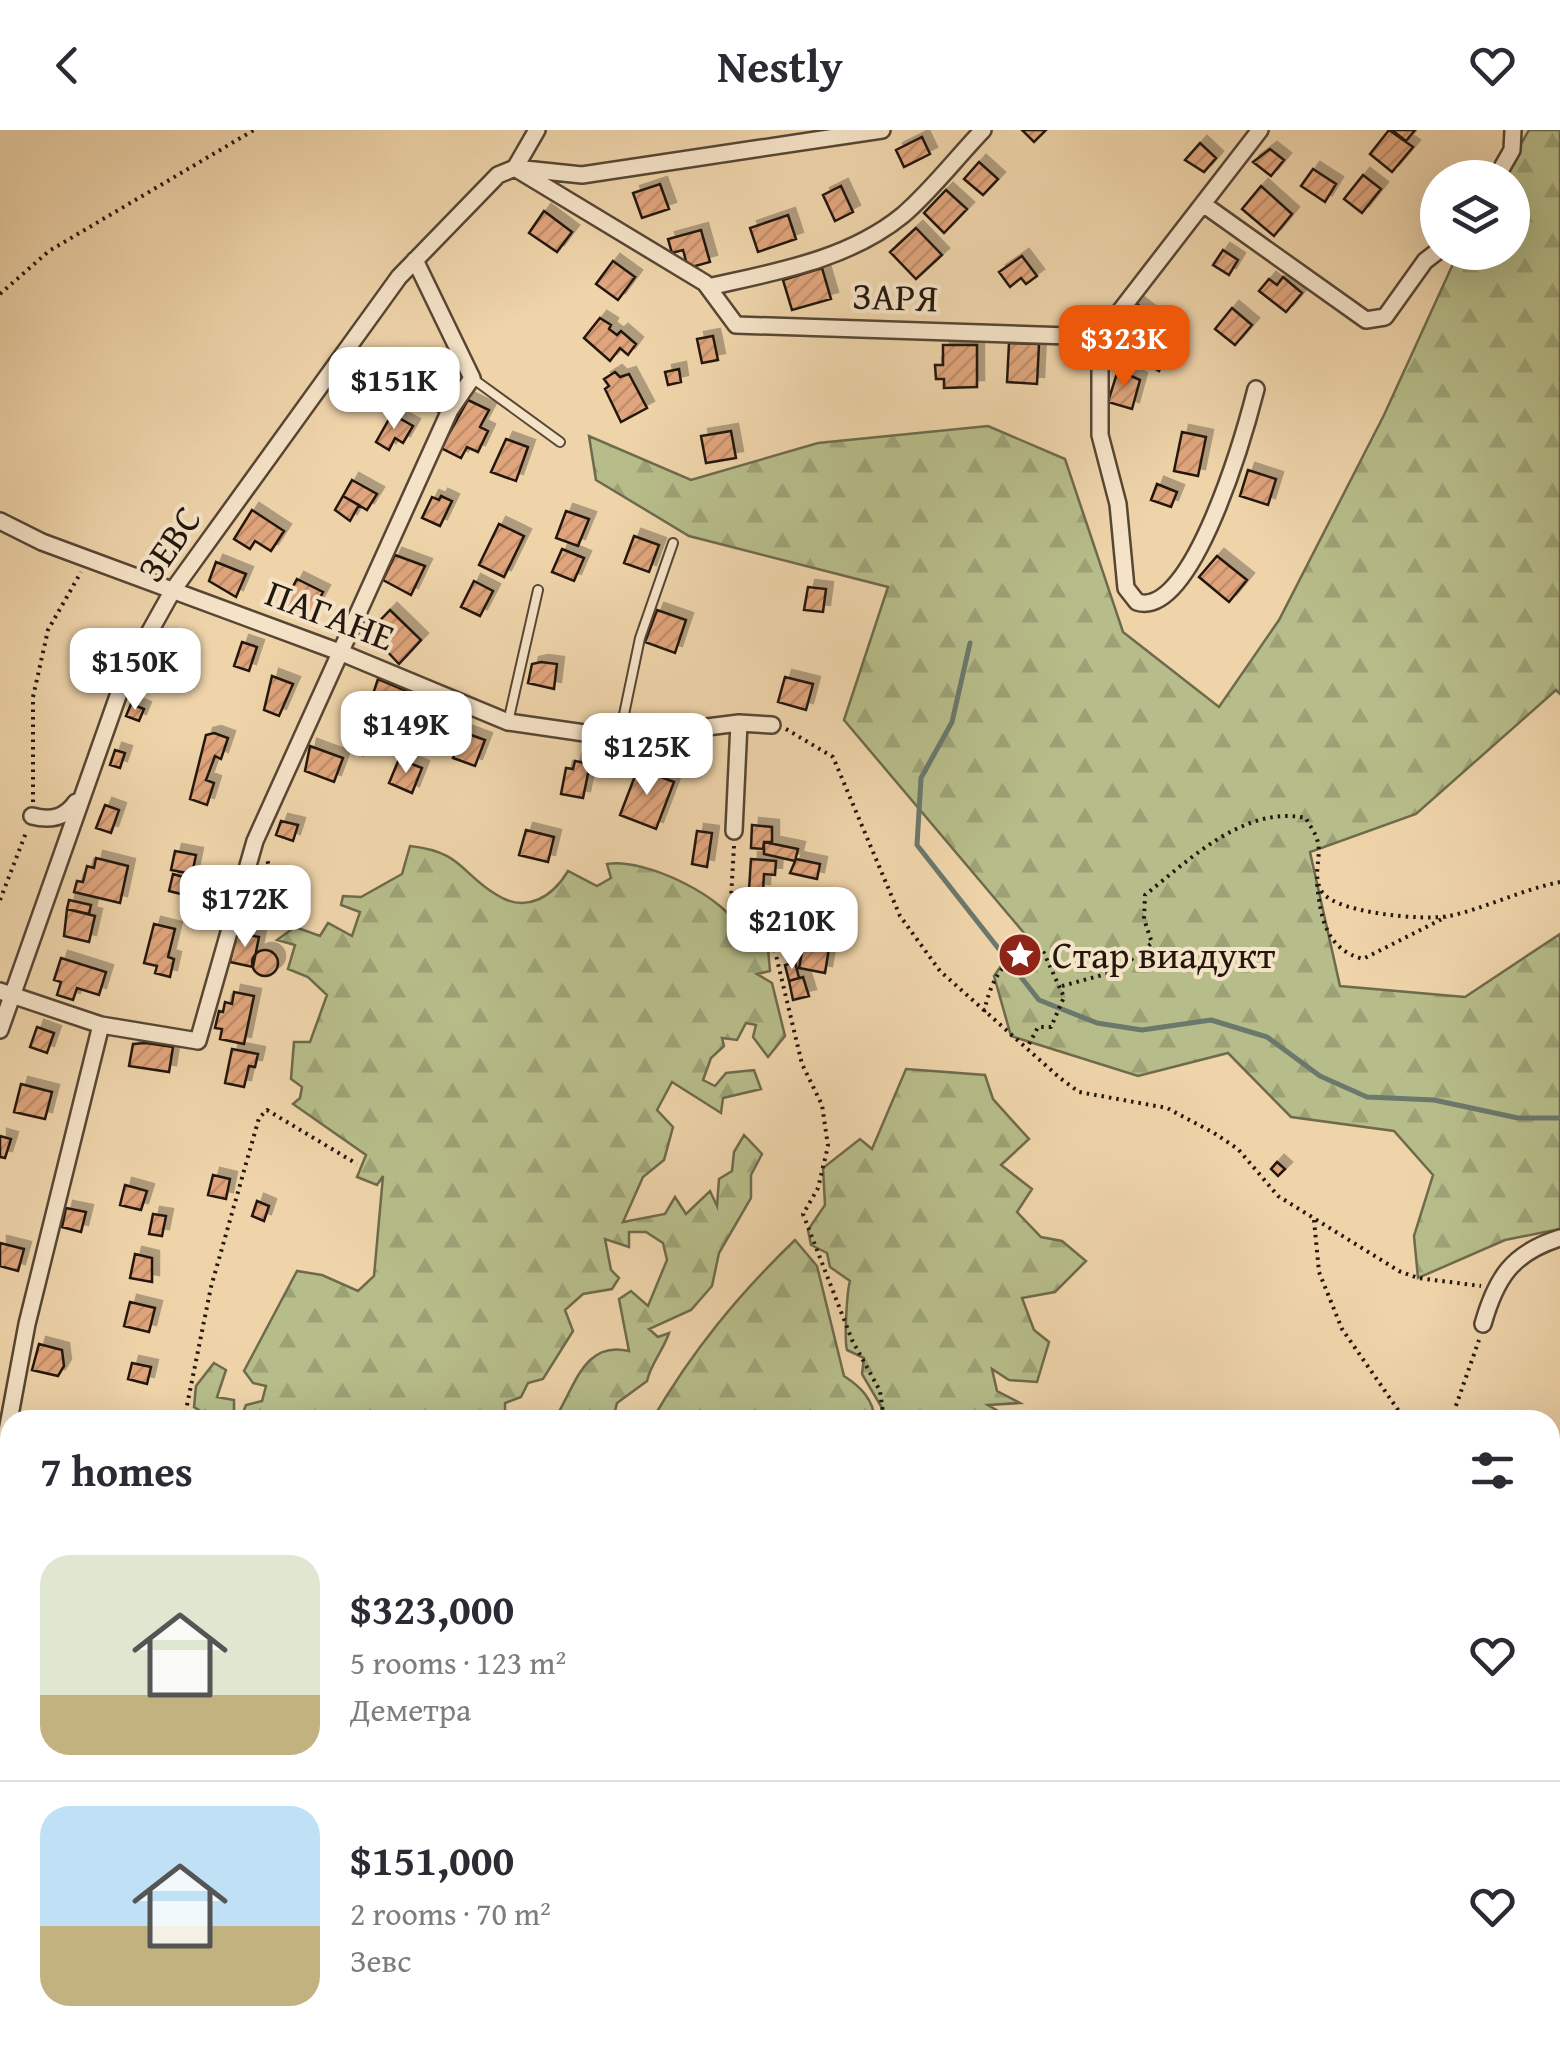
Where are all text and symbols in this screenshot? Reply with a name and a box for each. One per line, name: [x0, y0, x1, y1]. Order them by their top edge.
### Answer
text: Nestly: [717, 33, 843, 98]
icon: back: [40, 38, 95, 93]
icon: heart: [1465, 38, 1520, 93]
map controls: [1420, 160, 1530, 270]
button: layers: [1420, 160, 1530, 270]
street label: ЗАРЯ: [851, 267, 939, 325]
pin: $323K: [1054, 305, 1194, 390]
text: $323K: [1081, 314, 1167, 361]
pin: $151K: [324, 347, 464, 432]
text: $151K: [351, 356, 437, 403]
street label: ЗЕВС: [122, 494, 214, 593]
street label: ПАГАНЕ: [258, 564, 403, 664]
pin: $150K: [65, 628, 205, 713]
text: $150K: [92, 637, 178, 684]
pin: $149K: [336, 691, 476, 776]
text: $149K: [363, 700, 449, 747]
pin: $125K: [577, 713, 717, 798]
text: $125K: [604, 722, 690, 769]
pin: $172K: [175, 865, 315, 950]
text: $172K: [202, 874, 288, 921]
pin: $210K: [722, 887, 862, 972]
text: $210K: [749, 896, 835, 943]
place label: Стар виадукт: [1052, 926, 1276, 982]
place icon: Стар виадукт: [997, 932, 1043, 978]
text: 7 homes: [40, 1440, 193, 1501]
icon: filters: [1465, 1443, 1520, 1498]
text: $323,000: [350, 1578, 514, 1639]
icon: home: [120, 1595, 240, 1715]
icon: heart: [1465, 1628, 1520, 1683]
text: 5 rooms · 123 m²: [350, 1639, 566, 1686]
text: Деметра: [350, 1686, 471, 1733]
text: $151,000: [350, 1829, 514, 1890]
icon: home: [120, 1846, 240, 1966]
icon: heart: [1465, 1879, 1520, 1934]
text: 2 rooms · 70 m²: [350, 1890, 551, 1937]
text: Зевс: [350, 1937, 411, 1984]

